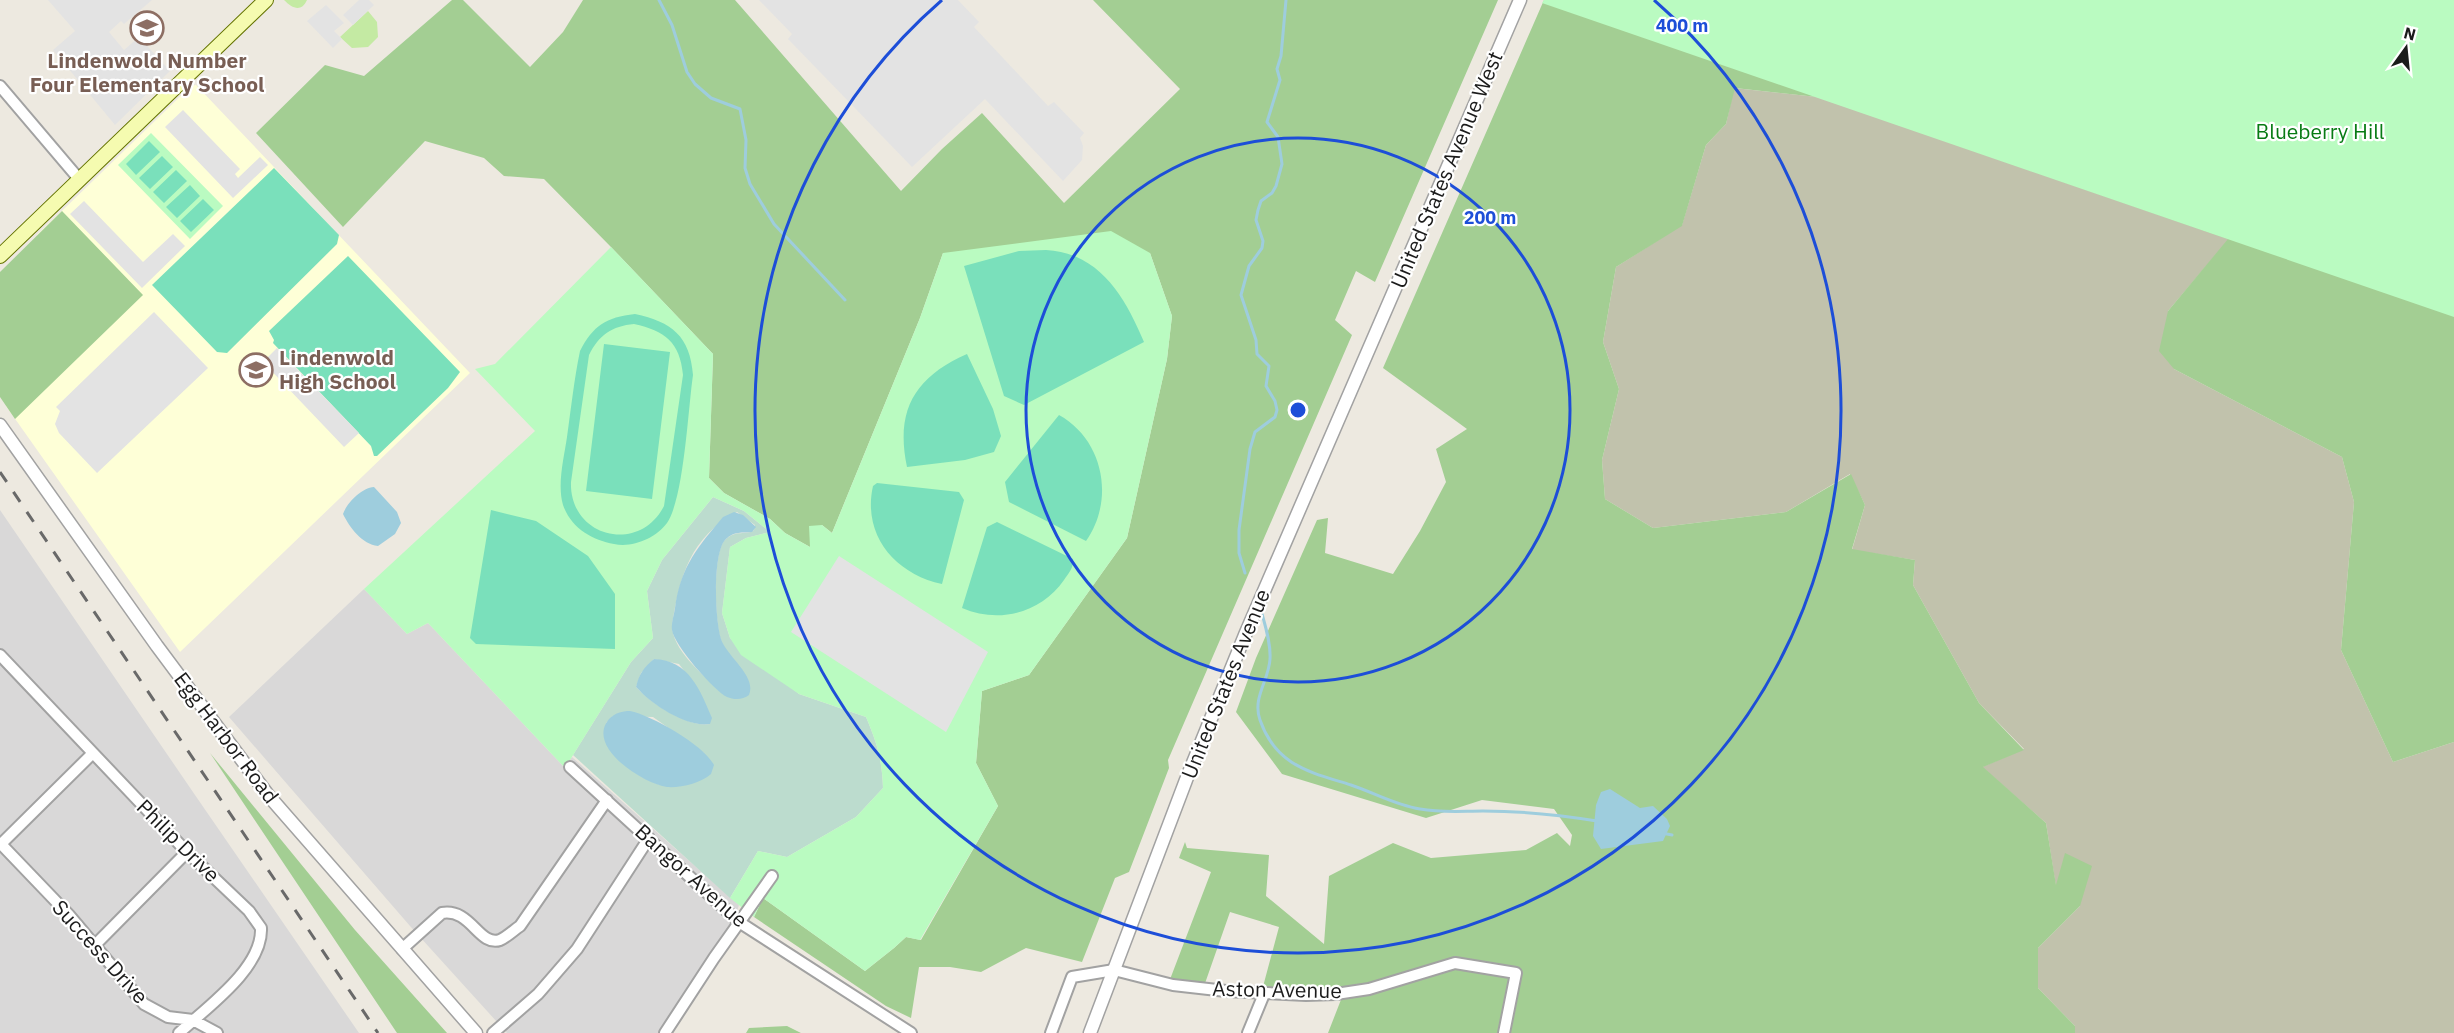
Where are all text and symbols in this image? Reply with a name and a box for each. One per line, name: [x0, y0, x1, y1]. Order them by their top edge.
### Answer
school or university icon: Lindenwold Number Four Elementary School: [129, 10, 165, 46]
text: 400 m: [1656, 14, 1708, 37]
north arrow: [2376, 18, 2436, 78]
text: N: [2402, 22, 2418, 45]
place label: Lindenwold Number Four Elementary School: [30, 46, 264, 98]
street label: United States Avenue West: [1383, 47, 1509, 292]
park label: Blueberry Hill: [2255, 117, 2385, 145]
text: 200 m: [1464, 206, 1516, 229]
place label: Lindenwold High School: [279, 343, 396, 395]
school or university icon: Lindenwold High School: [238, 352, 274, 388]
centre of rings: [1288, 400, 1308, 420]
street label: United States Avenue: [1174, 585, 1276, 783]
street label: Egg Harbor Road: [168, 666, 286, 809]
street label: Philip Drive: [131, 793, 226, 888]
street label: Bangor Avenue: [629, 817, 754, 933]
street label: Success Drive: [47, 893, 155, 1009]
street label: Aston Avenue: [1212, 974, 1342, 1004]

